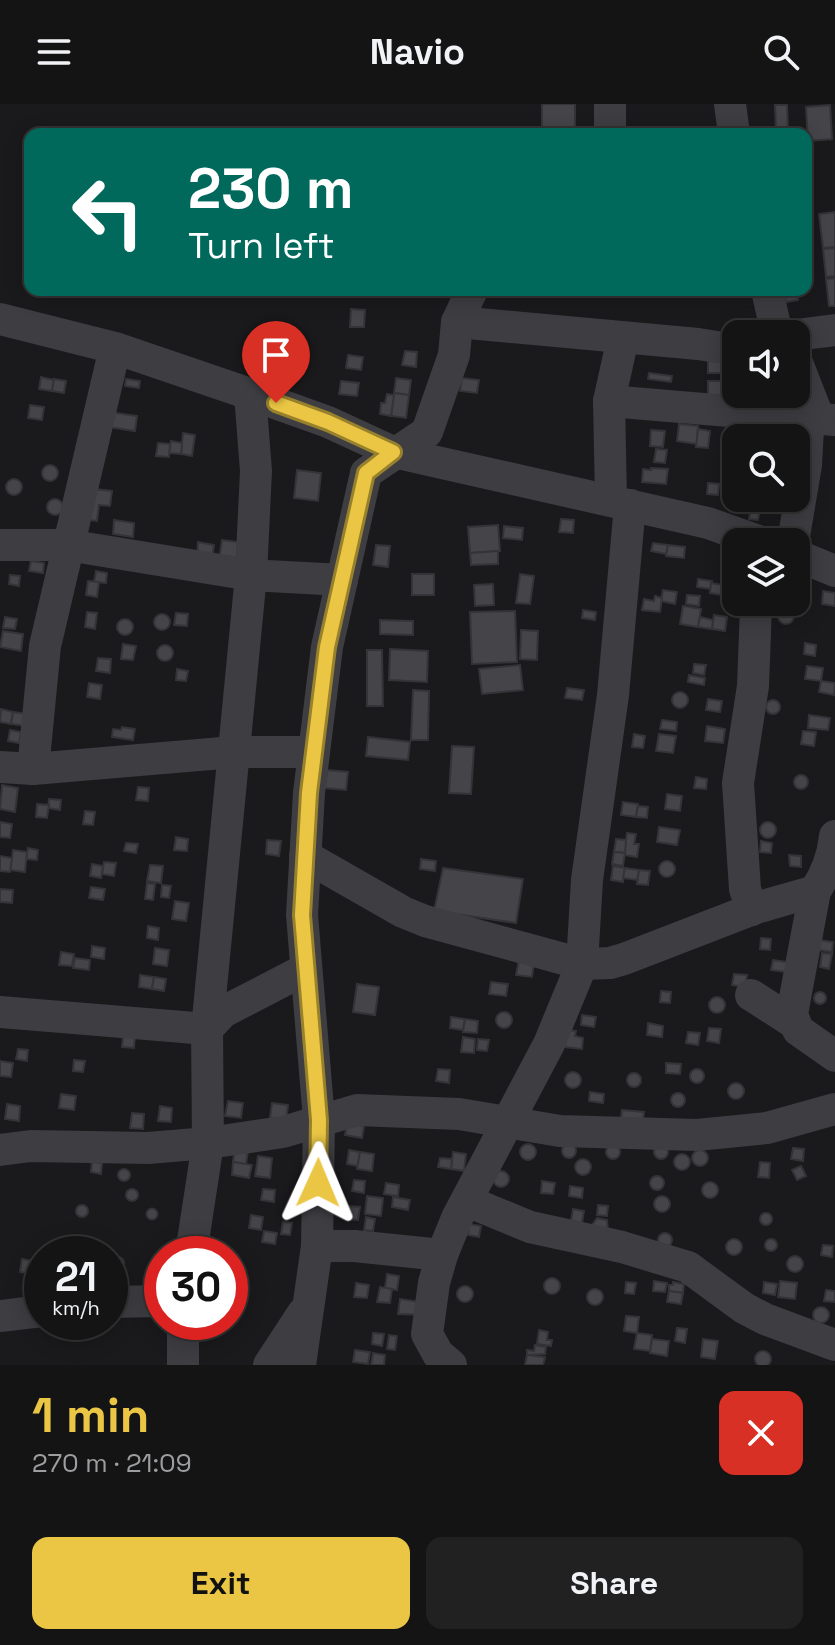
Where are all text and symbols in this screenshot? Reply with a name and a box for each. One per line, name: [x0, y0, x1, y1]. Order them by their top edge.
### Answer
text: Navio: [370, 29, 465, 75]
icon: menu: [32, 30, 76, 74]
icon: search: [759, 30, 803, 74]
text: 230 m: [188, 153, 354, 224]
icon: left: [56, 160, 160, 264]
text: Turn left: [188, 223, 335, 269]
map controls: [722, 320, 810, 616]
button: sound: [722, 320, 810, 408]
pin: [242, 321, 310, 403]
icon: arrive: [254, 333, 298, 377]
button: search: [722, 424, 810, 512]
button: layers: [722, 528, 810, 616]
position arrow: [276, 1141, 360, 1225]
speed limit sign: 30: [144, 1236, 248, 1340]
text: 21: [55, 1252, 97, 1303]
text: km/h: [52, 1295, 100, 1321]
text: 1 min: [32, 1385, 149, 1446]
button: close: [719, 1391, 803, 1475]
text: 270 m · 21:09: [32, 1446, 192, 1480]
button: Exit: [32, 1537, 410, 1629]
button: Share: [426, 1537, 803, 1629]

